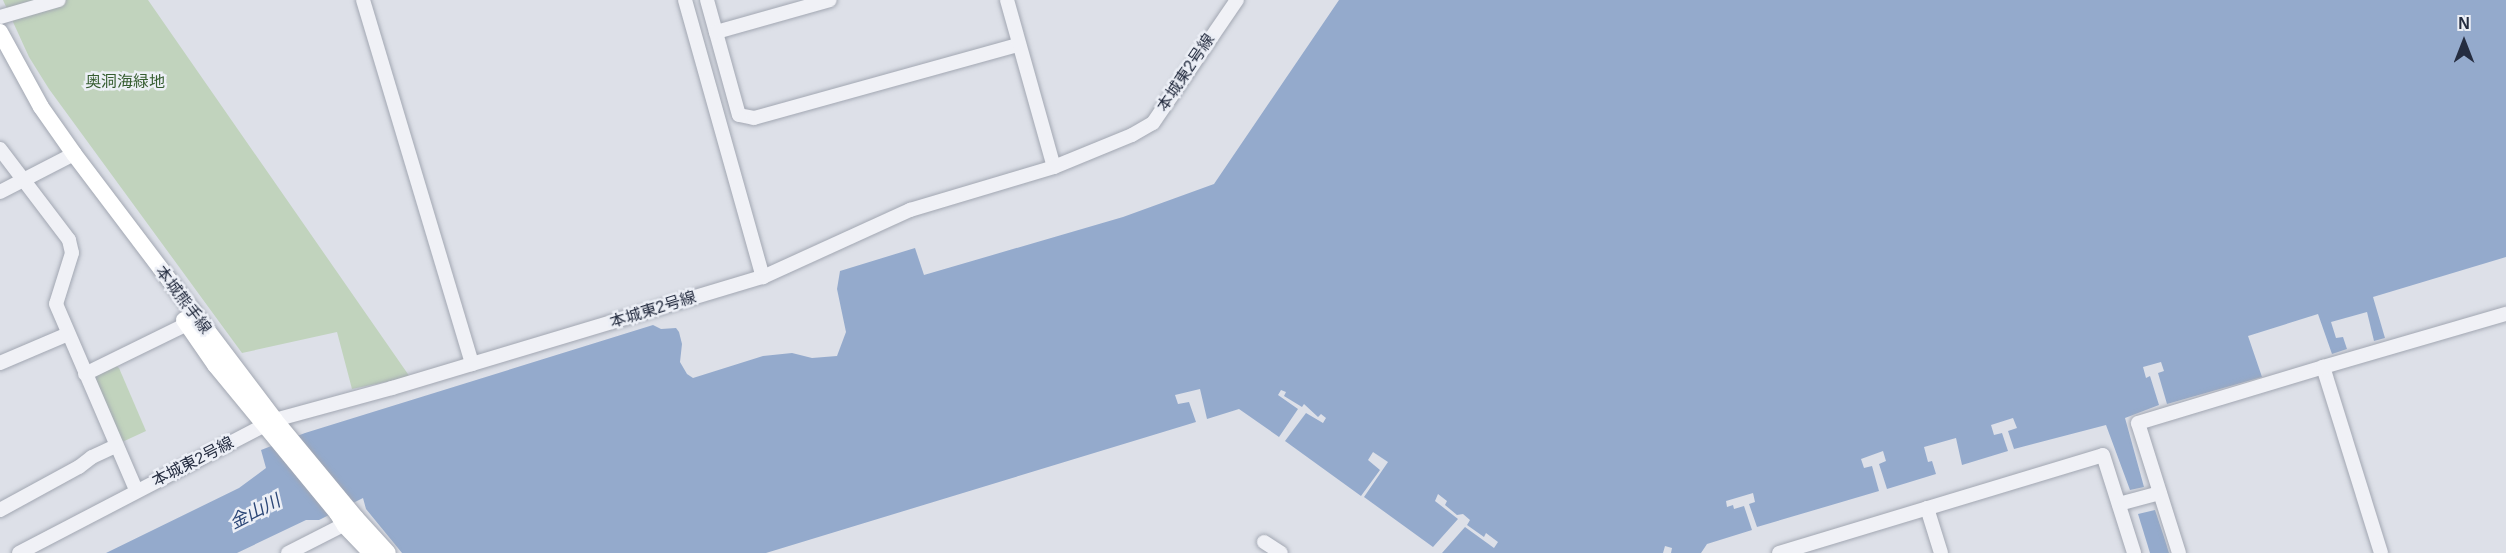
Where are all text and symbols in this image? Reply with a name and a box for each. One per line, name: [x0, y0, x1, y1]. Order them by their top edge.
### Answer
north arrow: [2434, 12, 2494, 72]
text: N: [2458, 15, 2470, 32]
street label: 本城東2号線: [1153, 31, 1219, 115]
park label: 奥洞海緑地: [85, 72, 165, 92]
street label: 本城熊手線: [151, 262, 215, 338]
street label: 本城東2号線: [608, 288, 698, 332]
street label: 本城東2号線: [149, 433, 237, 491]
water label: 金山川: [226, 490, 284, 534]

